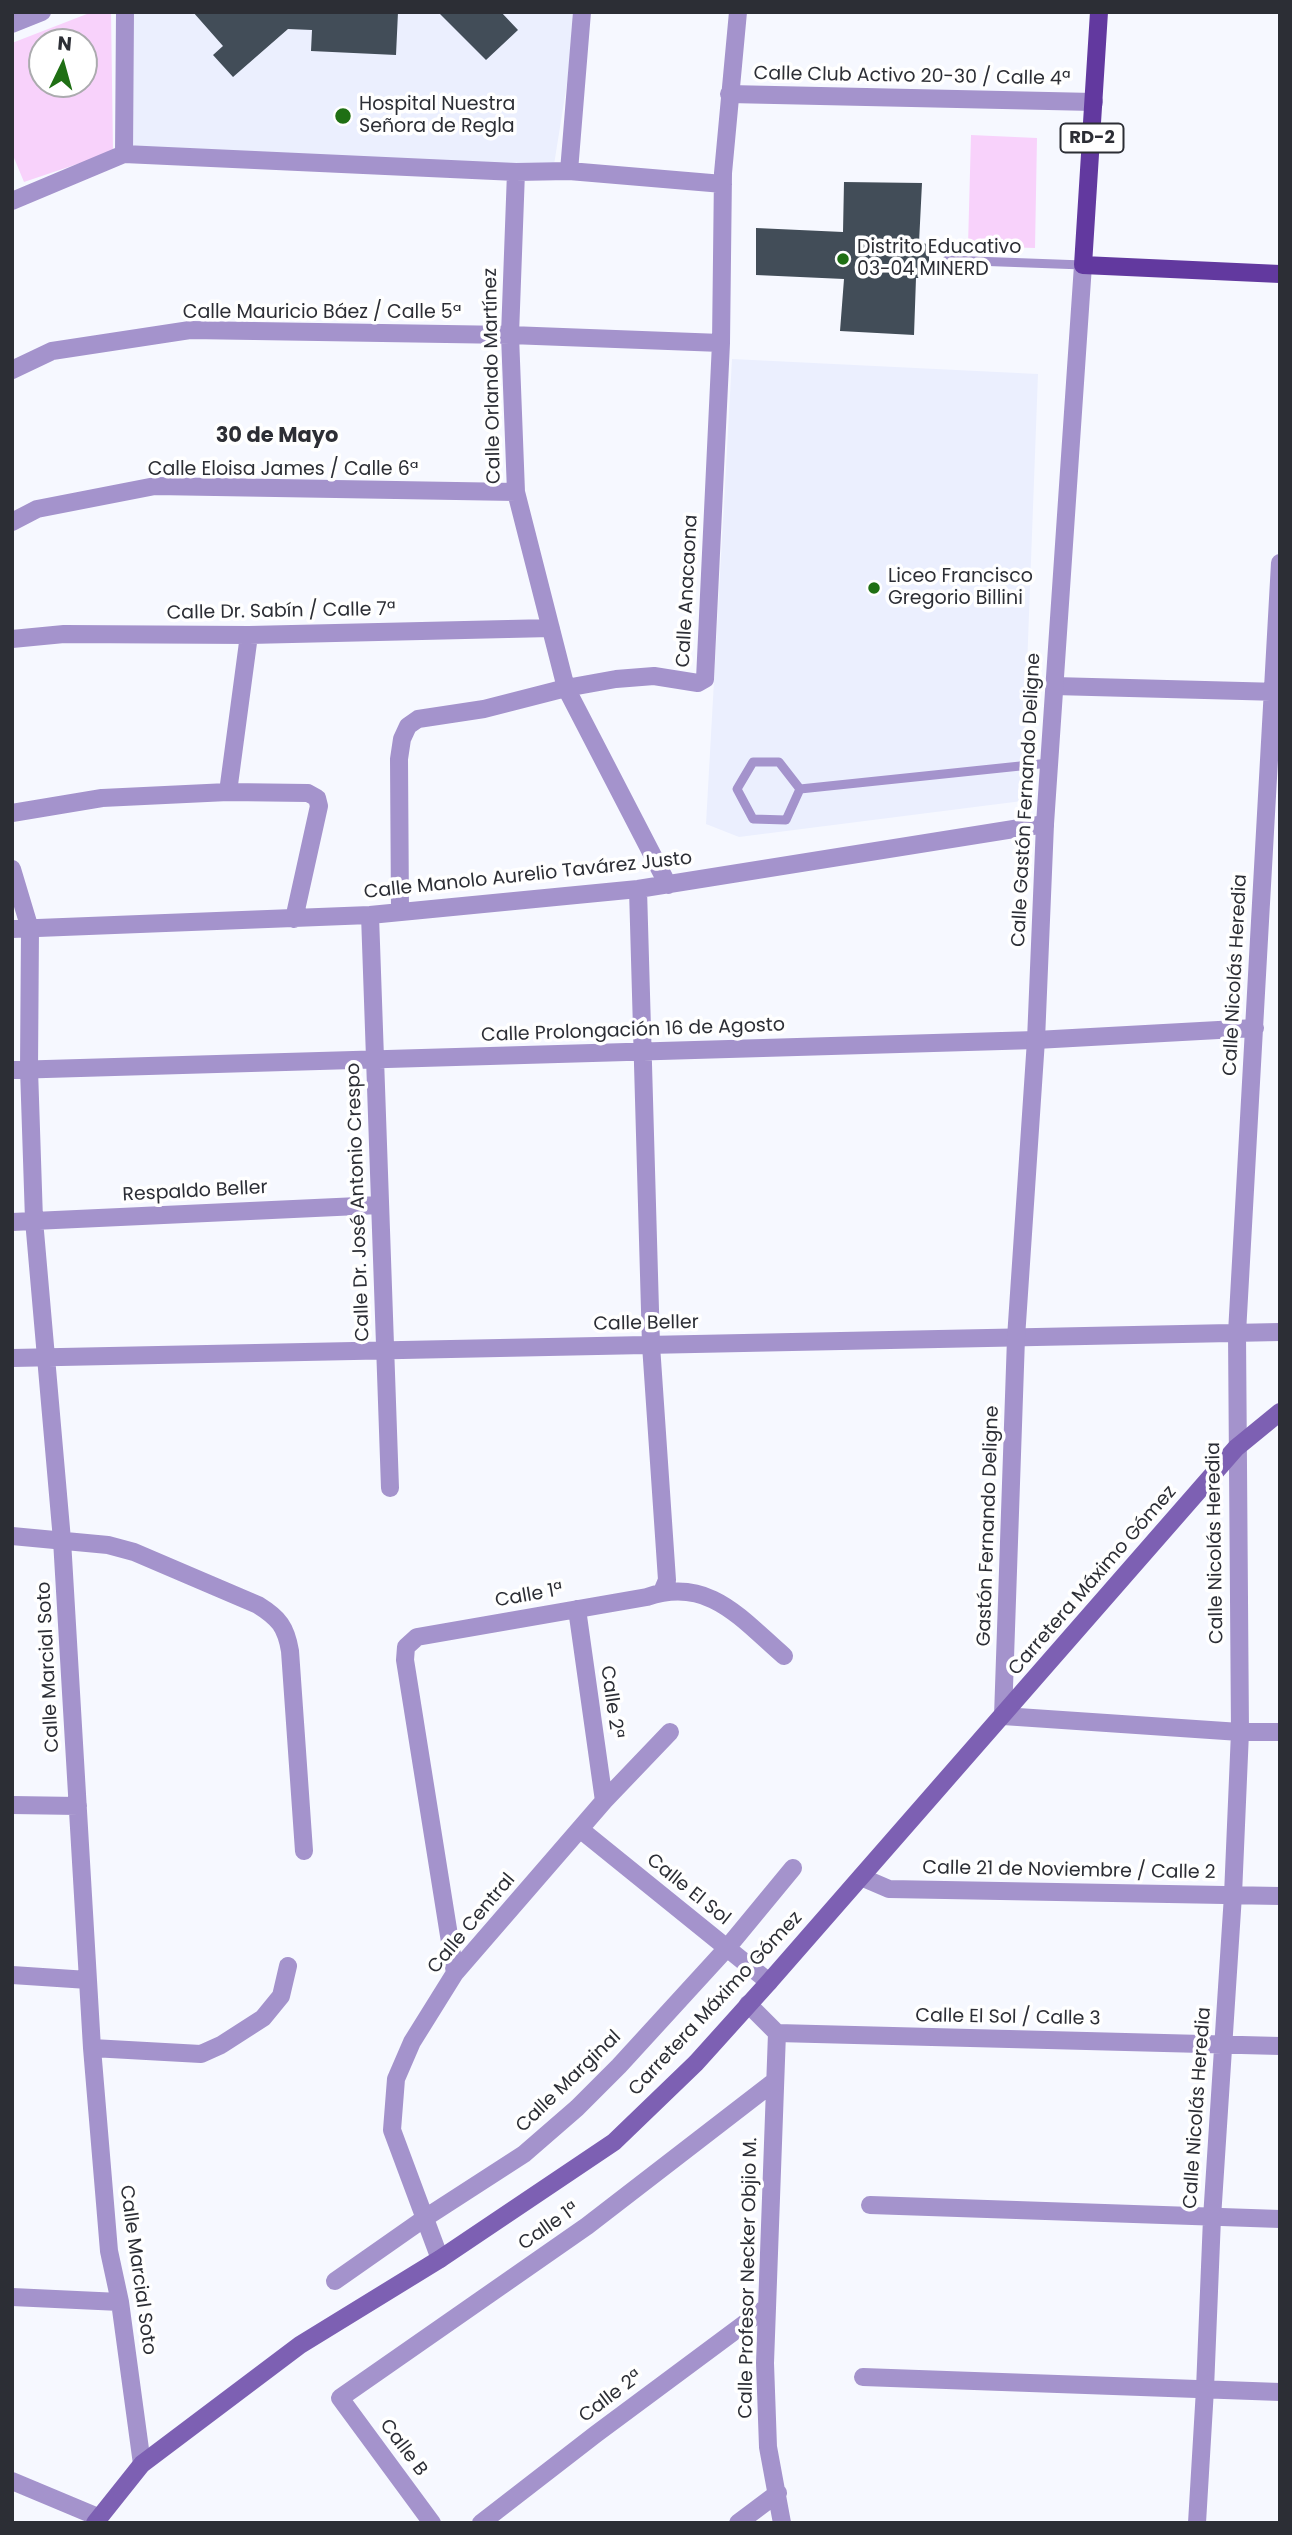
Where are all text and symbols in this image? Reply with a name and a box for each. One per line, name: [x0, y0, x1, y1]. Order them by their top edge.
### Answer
north arrow: [28, 28, 98, 98]
text: N: [56, 30, 73, 58]
street label: Calle Club Activo 20-30 / Calle 4ª: [753, 63, 1071, 91]
place label: Hospital Nuestra Señora de Regla: [359, 94, 515, 138]
marker: Hospital Nuestra Señora de Regla: [333, 106, 353, 126]
road number: RD-2: [1060, 124, 1124, 153]
place label: Distrito Educativo 03-04 MINERD: [857, 237, 1021, 281]
marker: Distrito Educativo 03-04 MINERD: [835, 251, 851, 267]
street label: Calle Orlando Martínez: [480, 268, 506, 484]
street label: Calle Mauricio Báez / Calle 5ª: [183, 302, 461, 324]
district label: 30 de Mayo: [216, 424, 338, 450]
street label: Calle Eloisa James / Calle 6ª: [148, 459, 418, 481]
street label: Calle Anacaona: [673, 514, 703, 668]
place label: Liceo Francisco Gregorio Billini: [888, 566, 1033, 610]
marker: Liceo Francisco Gregorio Billini: [866, 580, 882, 596]
street label: Calle Dr. Sabín / Calle 7ª: [166, 599, 396, 625]
street label: Calle Gastón Fernando Deligne: [1008, 652, 1046, 948]
street label: Calle Manolo Aurelio Tavárez Justo: [363, 847, 693, 905]
street label: Calle Nicolás Heredia: [1219, 873, 1253, 1077]
street label: Calle Prolongación 16 de Agosto: [481, 1014, 785, 1048]
street label: Calle Dr. José Antonio Crespo: [343, 1062, 375, 1342]
street label: Respaldo Beller: [122, 1177, 268, 1207]
street label: Calle Beller: [593, 1312, 699, 1336]
street label: Gastón Fernando Deligne: [973, 1405, 1005, 1647]
street label: Calle Nicolás Heredia: [1203, 1442, 1229, 1644]
street label: Carretera Máximo Gómez: [1004, 1481, 1182, 1681]
street label: Calle 1ª: [493, 1579, 565, 1613]
street label: Calle Marcial Soto: [33, 1581, 65, 1753]
street label: Calle 2ª: [595, 1664, 627, 1740]
street label: Calle El Sol: [642, 1849, 734, 1931]
street label: Calle 21 de Noviembre / Calle 2: [922, 1857, 1216, 1885]
street label: Calle Central: [423, 1869, 521, 1979]
street label: Carretera Máximo Gómez: [624, 1907, 808, 2101]
street label: Calle El Sol / Calle 3: [915, 2005, 1101, 2031]
street label: Calle Nicolás Heredia: [1180, 2006, 1216, 2210]
street label: Calle Marginal: [512, 2026, 626, 2138]
street label: Calle Profesor Necker Objio M.: [735, 2137, 763, 2419]
street label: Calle Marcial Soto: [114, 2184, 160, 2356]
street label: Calle 1ª: [514, 2198, 584, 2256]
street label: Calle 2ª: [575, 2366, 647, 2428]
street label: Calle B: [374, 2415, 432, 2481]

